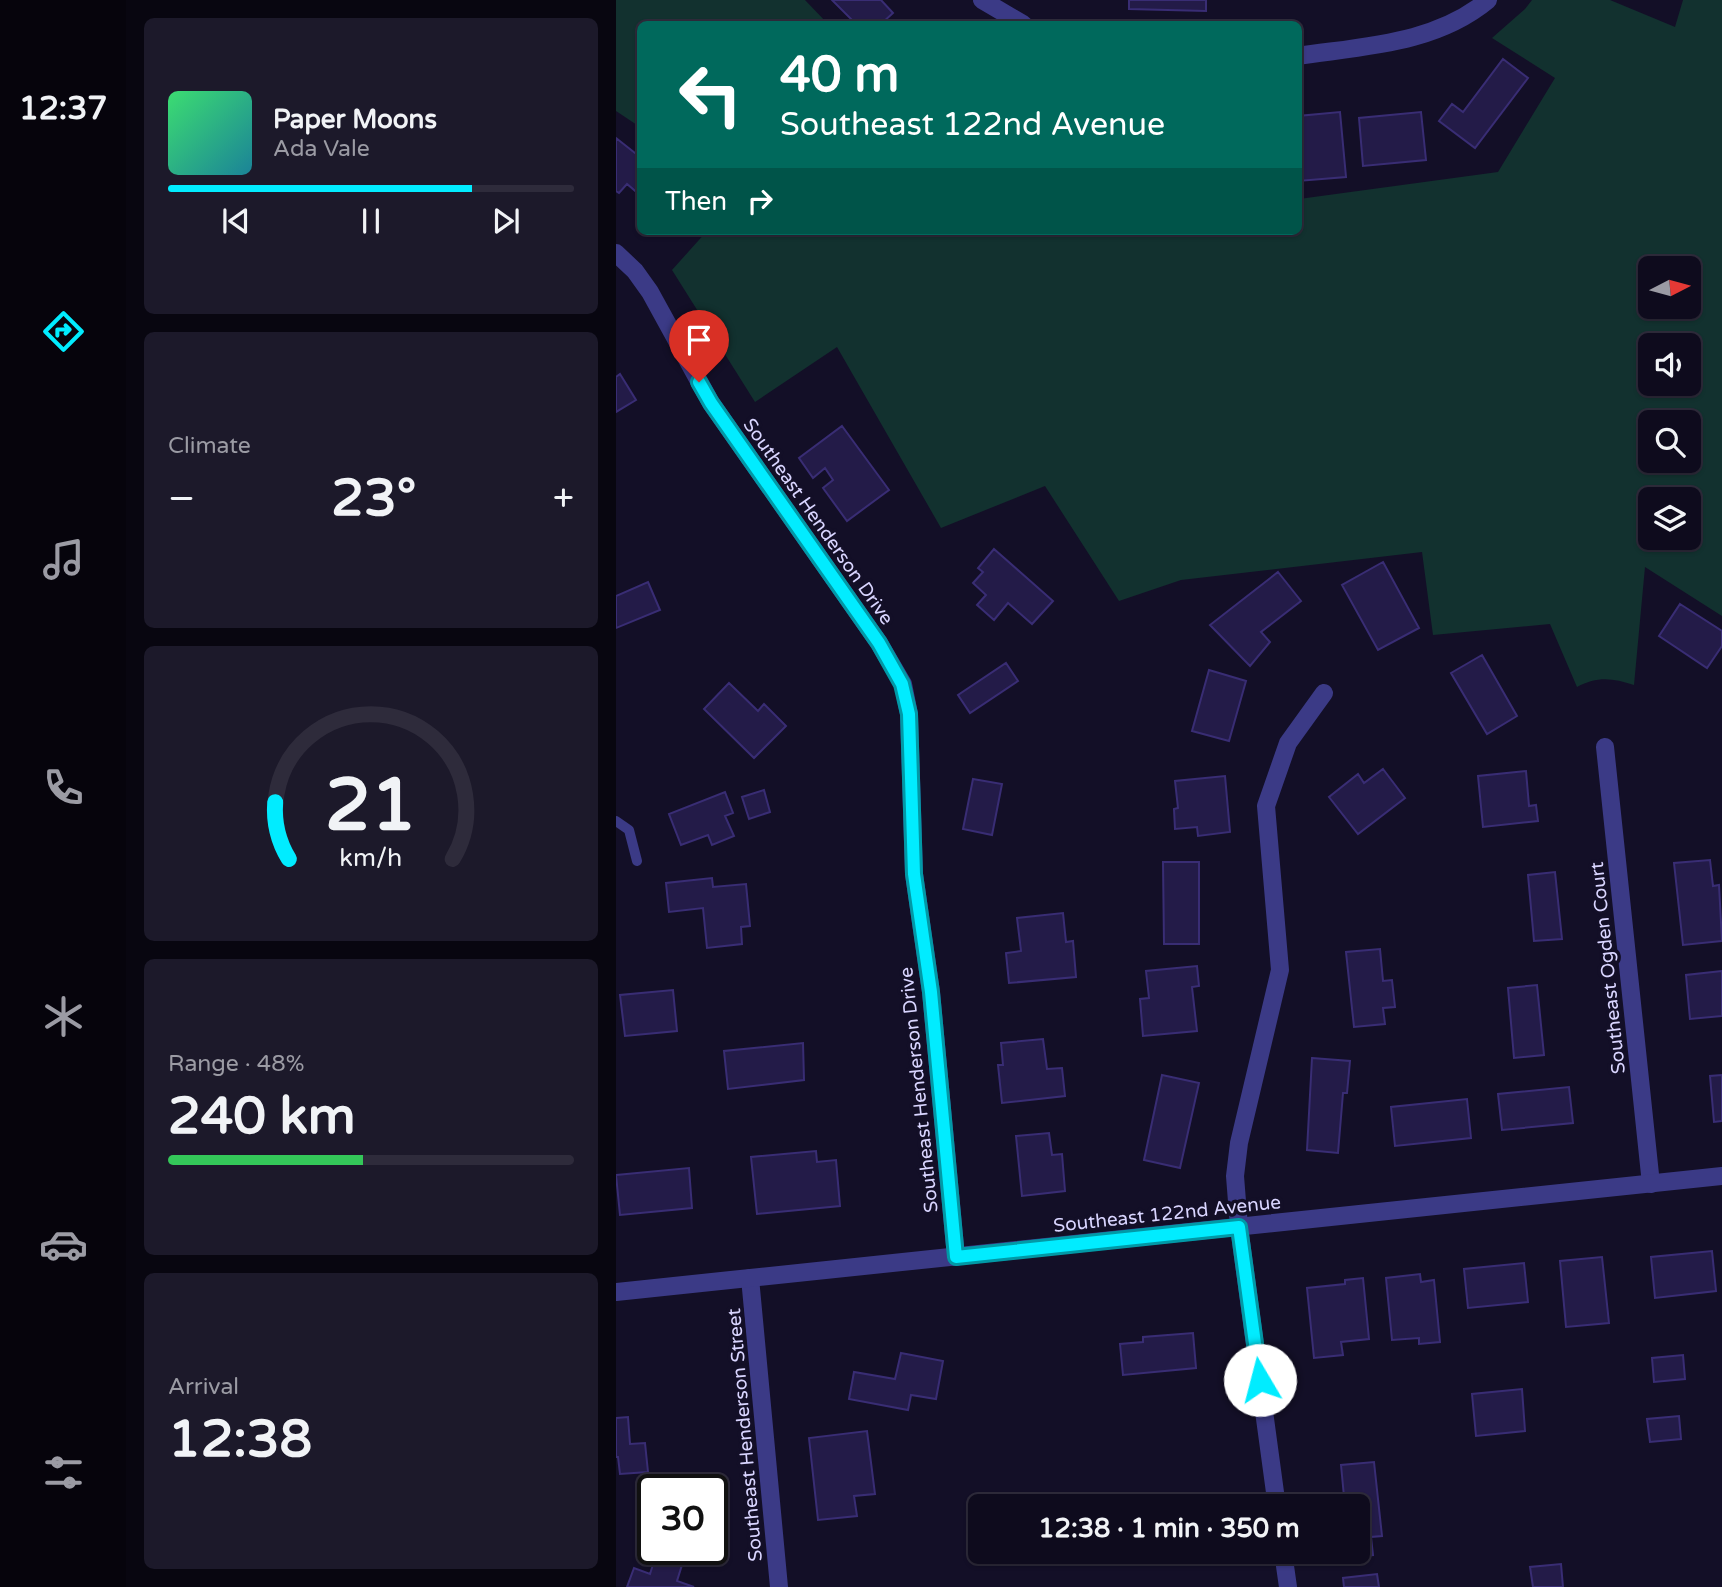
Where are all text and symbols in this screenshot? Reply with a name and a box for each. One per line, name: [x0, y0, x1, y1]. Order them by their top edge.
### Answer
text: 40 m: [780, 46, 899, 105]
icon: left: [665, 49, 756, 140]
text: 12:37: [19, 90, 107, 128]
text: Paper Moons: [273, 104, 437, 135]
text: Southeast 122nd Avenue: [780, 106, 1165, 144]
text: Ada Vale: [273, 135, 370, 163]
icon: right: [741, 182, 779, 220]
text: Then: [665, 186, 727, 217]
icon: previous: [217, 202, 255, 240]
icon: pause: [352, 202, 390, 240]
icon: next: [487, 202, 525, 240]
north arrow: [1638, 256, 1701, 318]
map controls: [1638, 256, 1701, 550]
icon: directions: [39, 307, 88, 356]
pin: [669, 310, 729, 382]
icon: arrive: [680, 321, 718, 359]
button: sound: [1638, 333, 1701, 396]
button: search: [1638, 410, 1701, 473]
street label: Southeast Henderson Drive: [738, 414, 898, 629]
text: Climate: [168, 432, 251, 460]
text: 23°: [331, 467, 416, 530]
text: −: [168, 476, 195, 522]
text: +: [553, 476, 574, 522]
button: layers: [1638, 487, 1701, 550]
icon: music: [39, 535, 88, 584]
icon: phone: [39, 763, 88, 812]
text: 21: [325, 763, 417, 851]
text: km/h: [340, 843, 402, 873]
street label: Southeast Ogden Court: [1586, 861, 1630, 1075]
street label: Southeast Henderson Drive: [895, 966, 943, 1214]
icon: climate: [39, 992, 88, 1041]
text: Range · 48%: [168, 1050, 304, 1078]
text: 240 km: [168, 1085, 356, 1148]
street label: Southeast 122nd Avenue: [1052, 1191, 1282, 1237]
icon: car: [39, 1220, 88, 1269]
street label: Southeast Henderson Street: [723, 1307, 767, 1563]
position arrow: [1223, 1343, 1297, 1417]
text: Arrival: [168, 1373, 239, 1401]
text: 12:38: [168, 1408, 312, 1471]
icon: filters: [39, 1448, 88, 1497]
speed limit sign: 30: [637, 1474, 728, 1565]
text: 12:38 · 1 min · 350 m: [1038, 1513, 1300, 1544]

